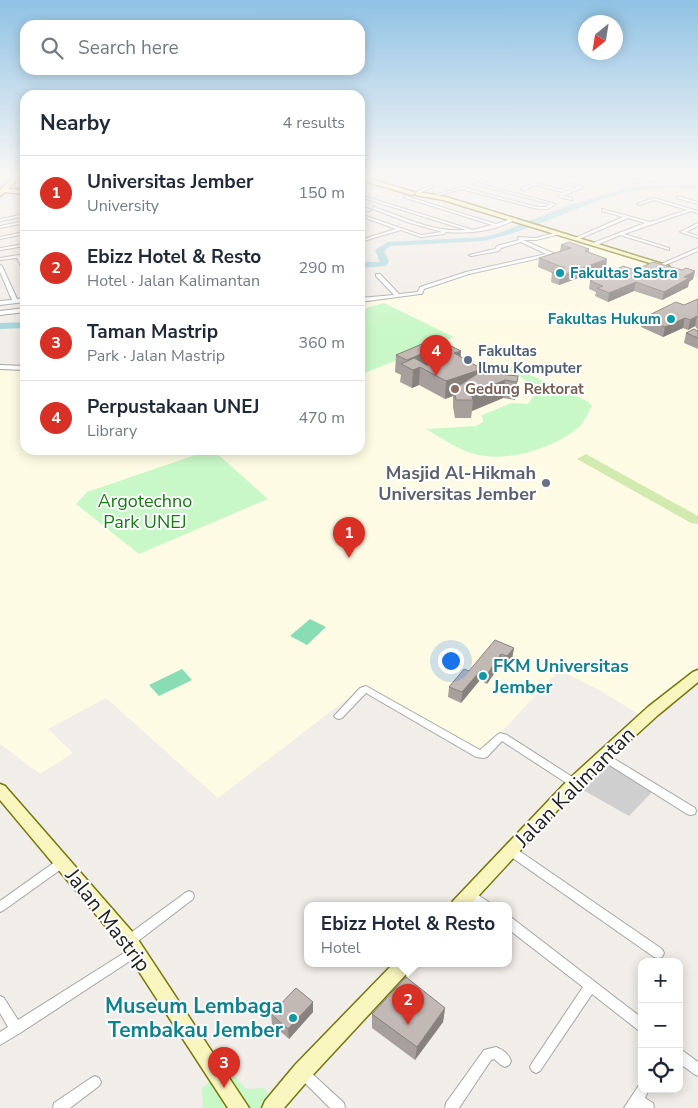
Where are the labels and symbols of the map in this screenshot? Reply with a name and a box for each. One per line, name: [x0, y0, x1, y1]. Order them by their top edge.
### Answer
north arrow: [578, 15, 623, 60]
place label: Fakultas Sastra: [570, 263, 678, 283]
marker: Fakultas Sastra: [554, 267, 566, 279]
place label: Fakultas Hukum: [548, 309, 661, 329]
marker: Fakultas Hukum: [665, 313, 677, 325]
pin: 4: [420, 335, 452, 376]
place label: Fakultas Ilmu Komputer: [478, 341, 582, 378]
marker: Fakultas Ilmu Komputer: [462, 354, 474, 366]
place label: Gedung Rektorat: [465, 379, 584, 399]
marker: Gedung Rektorat: [449, 383, 461, 395]
place label: Masjid Al-Hikmah Universitas Jember: [378, 461, 536, 506]
marker: Masjid Al-Hikmah Universitas Jember: [540, 477, 552, 489]
park label: Argotechno Park UNEJ: [98, 489, 192, 534]
pin: 1: [333, 517, 365, 558]
your location: [438, 648, 464, 674]
place label: FKM Universitas Jember: [492, 654, 629, 699]
marker: FKM Universitas Jember: [477, 670, 489, 682]
street label: Jalan Kalimantan: [508, 721, 641, 854]
street label: Jalan Mastrip: [58, 862, 157, 977]
pin: 2: [392, 984, 424, 1025]
place label: Museum Lembaga Tembakau Jember: [105, 992, 284, 1044]
marker: Museum Lembaga Tembakau Jember: [287, 1012, 299, 1024]
pin: 3: [208, 1047, 240, 1088]

